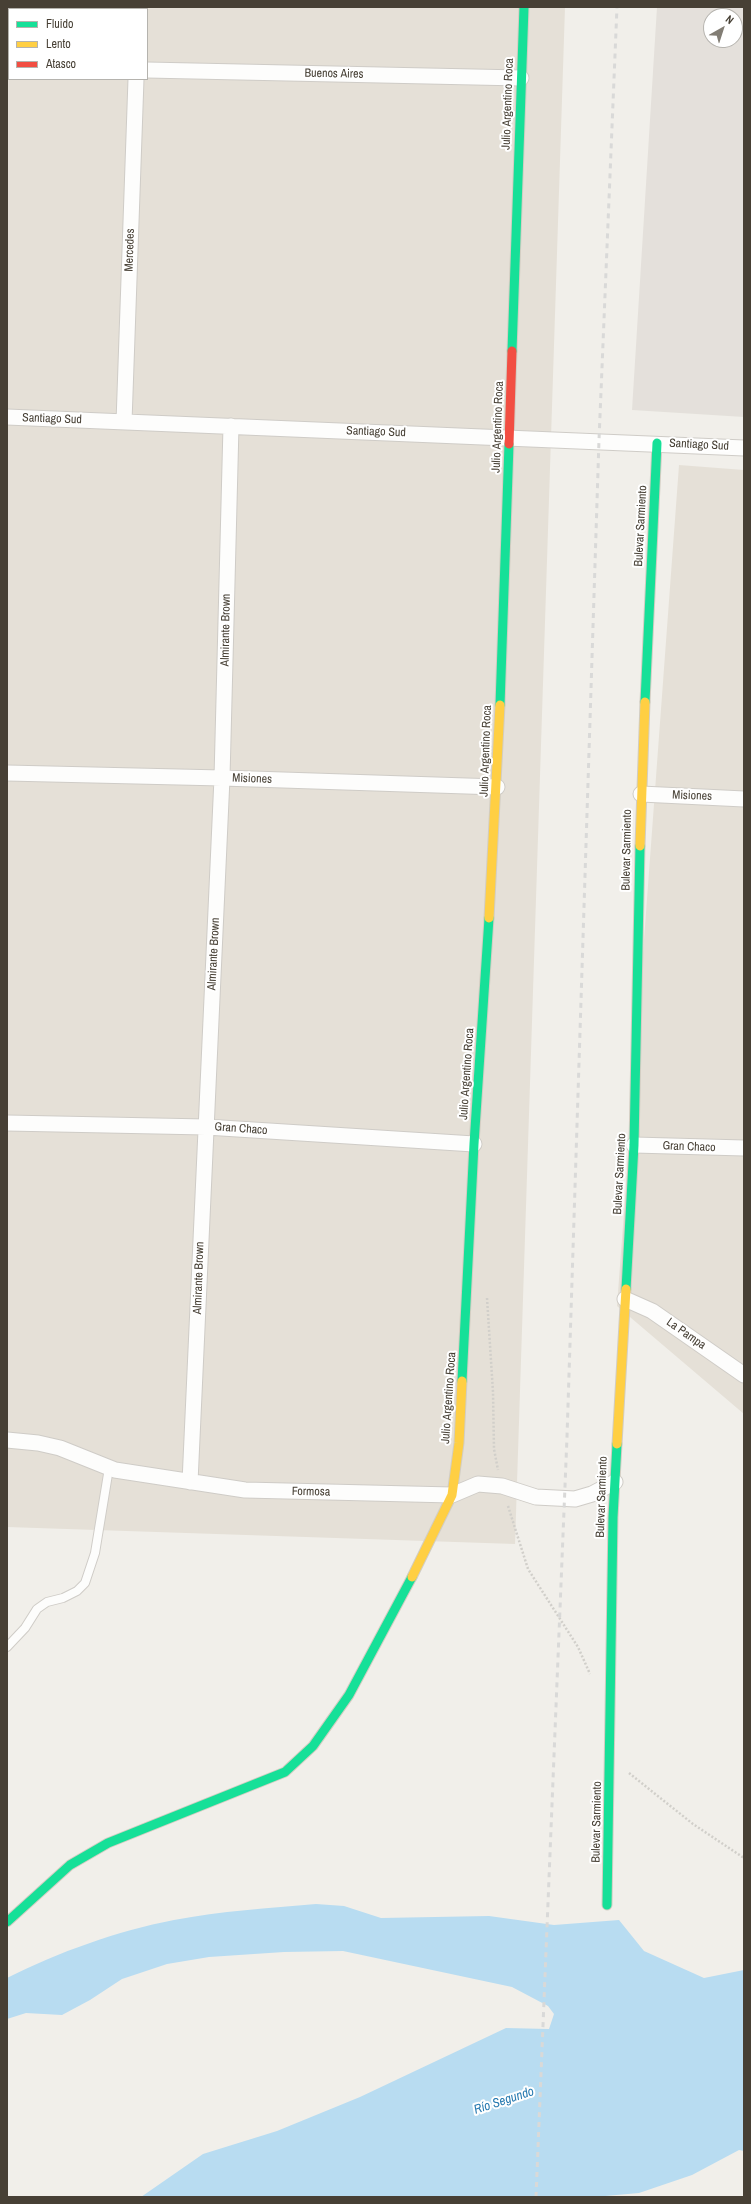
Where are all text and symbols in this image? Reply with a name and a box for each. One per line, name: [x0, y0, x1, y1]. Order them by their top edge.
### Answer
legend: [8, 8, 148, 80]
north arrow: [703, 8, 743, 48]
text: N: [723, 12, 737, 27]
text: Fluido: [46, 16, 73, 32]
text: Lento: [46, 36, 71, 52]
text: Atasco: [46, 56, 76, 72]
street label: Julio Argentino Roca: [499, 58, 517, 150]
street label: Buenos Aires: [304, 66, 364, 82]
street label: Mercedes: [122, 228, 138, 272]
street label: Julio Argentino Roca: [489, 381, 507, 473]
street label: Santiago Sud: [22, 411, 82, 427]
street label: Santiago Sud: [346, 424, 406, 440]
street label: Santiago Sud: [669, 436, 729, 454]
street label: Bulevar Sarmiento: [632, 485, 650, 567]
street label: Almirante Brown: [218, 594, 234, 666]
street label: Julio Argentino Roca: [477, 705, 495, 797]
street label: Misiones: [232, 771, 272, 787]
street label: Misiones: [672, 788, 712, 804]
street label: Bulevar Sarmiento: [619, 809, 635, 891]
street label: Almirante Brown: [205, 917, 223, 991]
street label: Julio Argentino Roca: [457, 1028, 477, 1120]
street label: Gran Chaco: [214, 1120, 268, 1138]
street label: Bulevar Sarmiento: [611, 1133, 629, 1215]
street label: Gran Chaco: [662, 1139, 716, 1155]
street label: Almirante Brown: [191, 1241, 207, 1315]
street label: La Pampa: [663, 1315, 709, 1353]
street label: Julio Argentino Roca: [439, 1352, 459, 1444]
street label: Bulevar Sarmiento: [593, 1456, 611, 1538]
street label: Formosa: [292, 1484, 330, 1500]
street label: Bulevar Sarmiento: [589, 1781, 605, 1863]
water label: Río Segundo: [472, 2084, 536, 2118]

